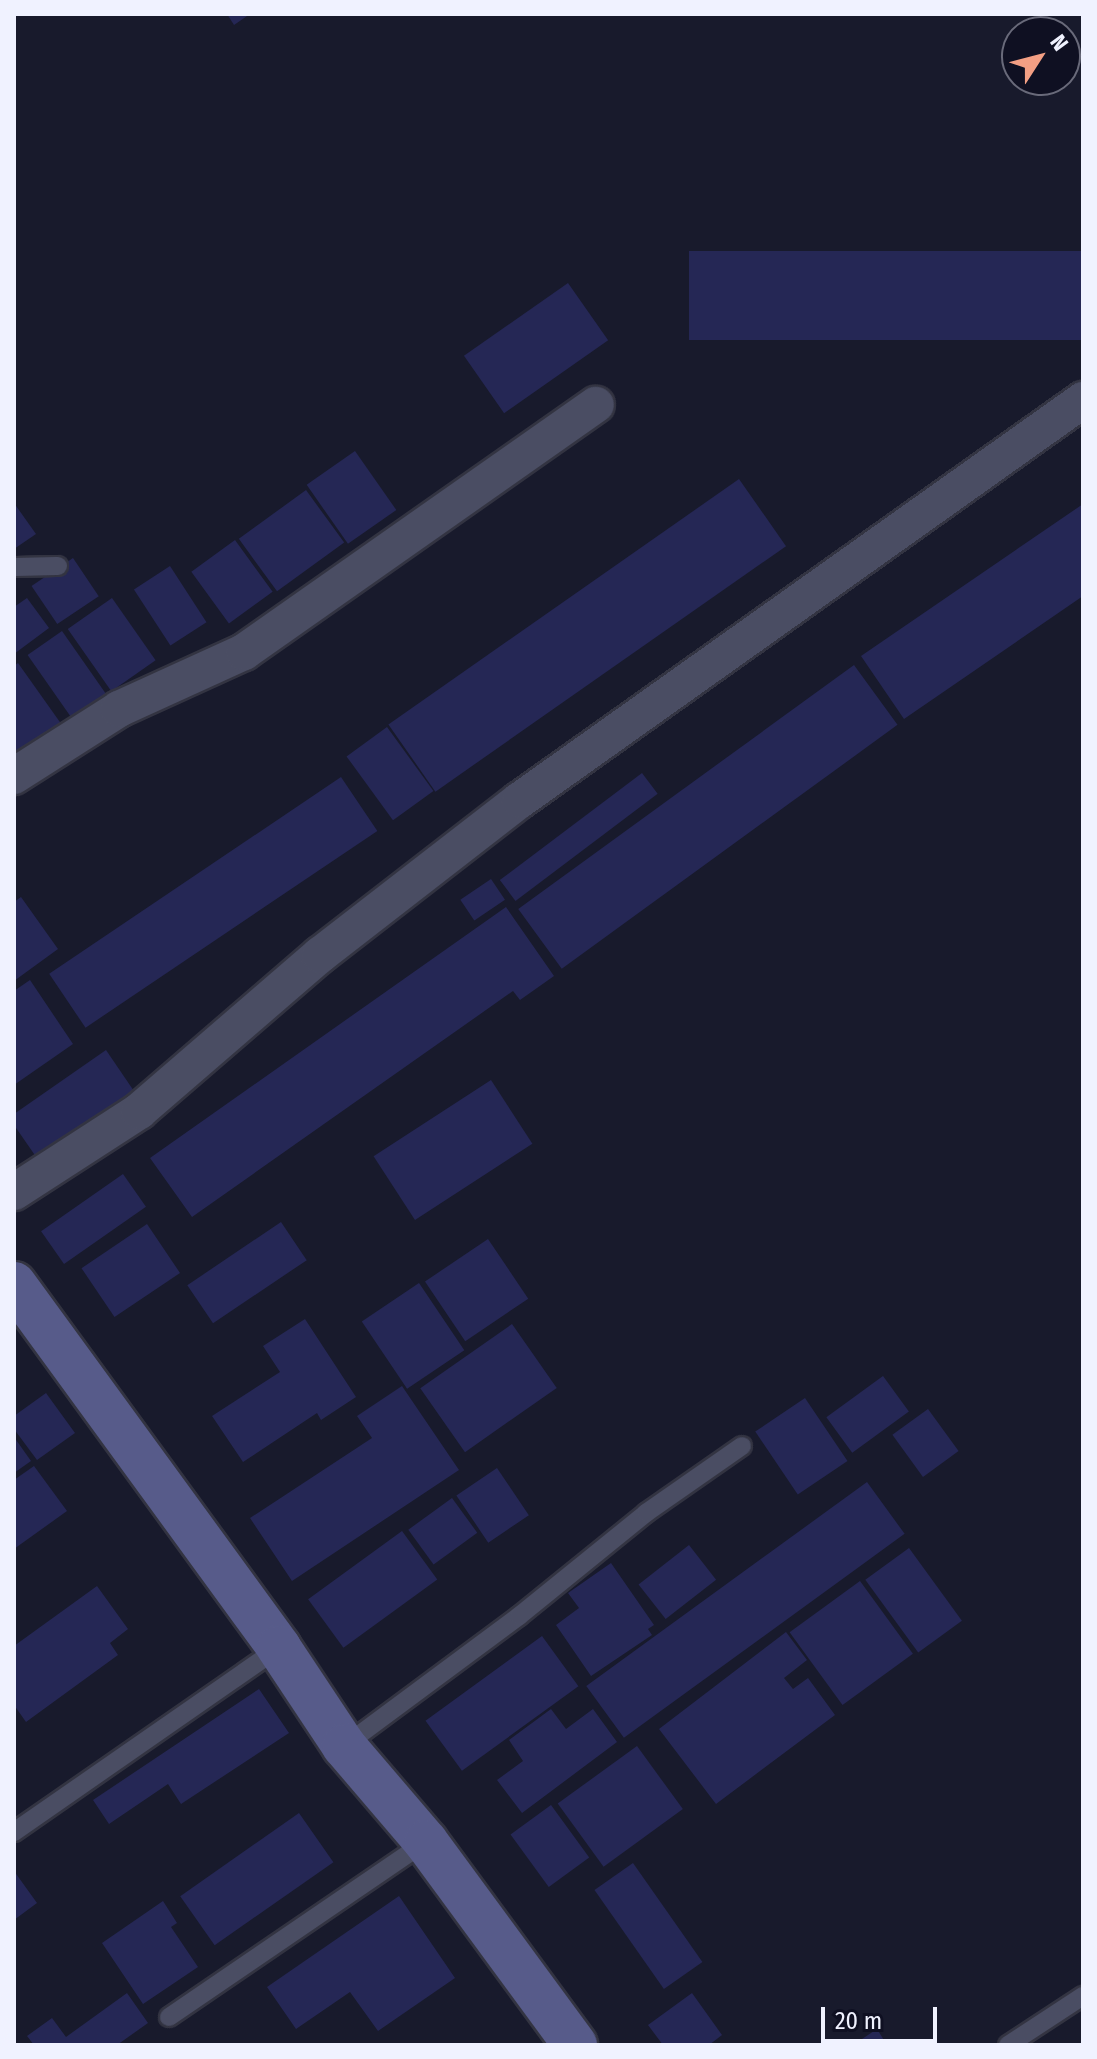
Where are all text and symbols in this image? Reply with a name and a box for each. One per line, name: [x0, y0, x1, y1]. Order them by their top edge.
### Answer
north arrow: [1001, 16, 1081, 96]
text: N: [1044, 30, 1074, 56]
scale bar: [825, 1991, 941, 2041]
text: 20 m: [835, 2007, 882, 2035]

